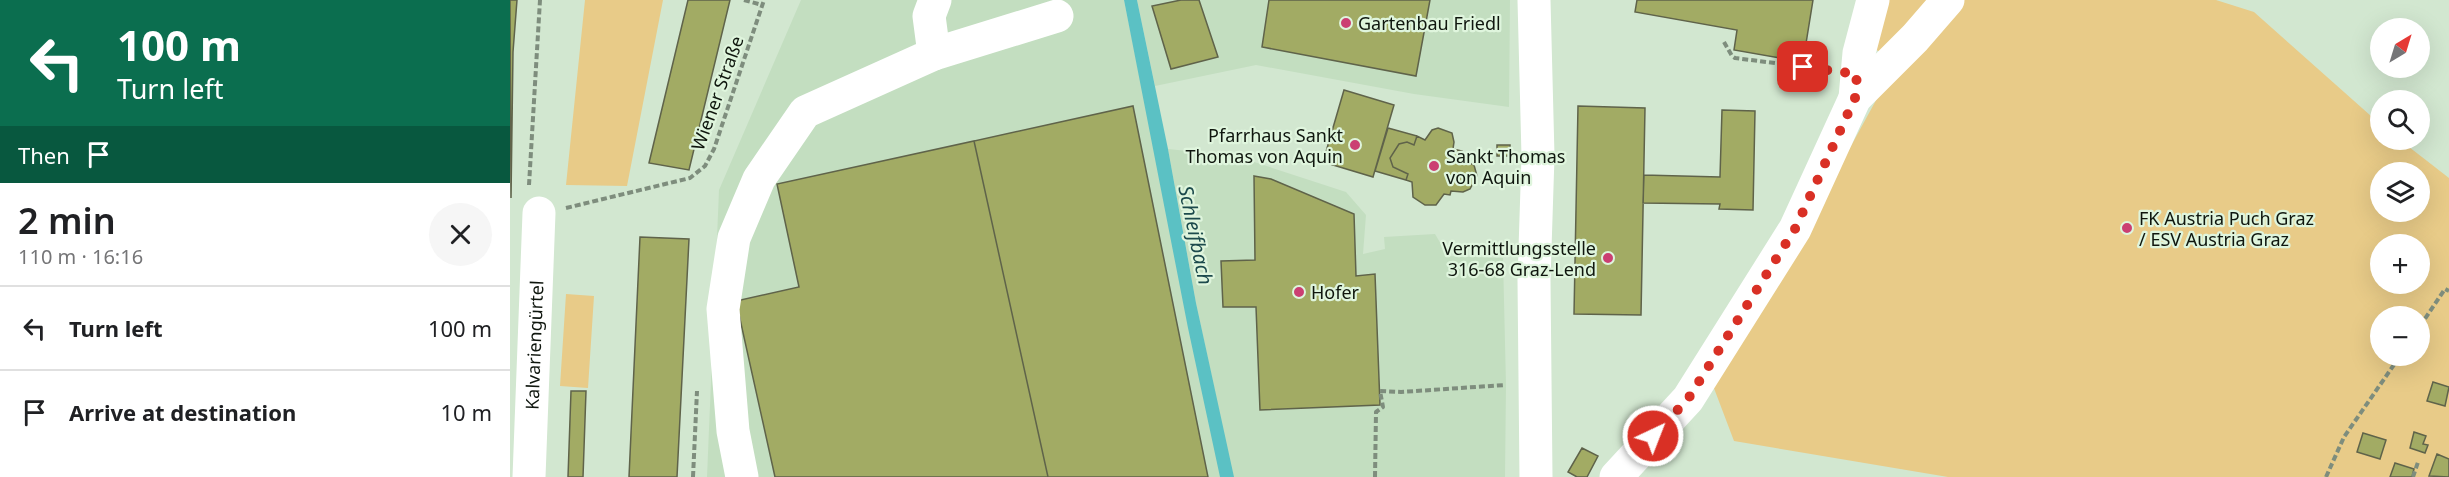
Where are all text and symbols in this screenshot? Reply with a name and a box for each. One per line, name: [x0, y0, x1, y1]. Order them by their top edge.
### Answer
place label: Gartenbau Friedl: [1358, 11, 1501, 35]
text: 100 m: [117, 16, 241, 73]
marker: Gartenbau Friedl: [1339, 16, 1353, 30]
north arrow: [2370, 18, 2430, 78]
map controls: [2370, 18, 2430, 366]
icon: left: [18, 24, 96, 102]
street label: Wiener Straße: [685, 33, 749, 153]
pin: [1777, 41, 1828, 92]
icon: arrive: [1786, 50, 1819, 83]
text: Turn left: [117, 70, 223, 107]
button: search: [2370, 90, 2430, 150]
place label: Pfarrhaus Sankt Thomas von Aquin: [1185, 123, 1343, 168]
icon: arrive: [82, 138, 115, 171]
marker: Pfarrhaus Sankt Thomas von Aquin: [1348, 138, 1362, 152]
text: Then: [18, 140, 70, 170]
place label: Sankt Thomas von Aquin: [1446, 144, 1565, 189]
marker: Sankt Thomas von Aquin: [1427, 159, 1441, 173]
button: layers: [2370, 162, 2430, 222]
water label: Schleifbach: [1172, 183, 1220, 287]
text: 2 min: [18, 196, 116, 245]
button: close: [429, 203, 492, 266]
place label: FK Austria Puch Graz / ESV Austria Graz: [2139, 206, 2314, 251]
marker: FK Austria Puch Graz / ESV Austria Graz: [2120, 221, 2134, 235]
button: +: [2370, 234, 2430, 294]
place label: Vermittlungsstelle 316-68 Graz-Lend: [1442, 236, 1596, 281]
text: 110 m · 16:16: [18, 243, 143, 270]
marker: Vermittlungsstelle 316-68 Graz-Lend: [1601, 251, 1615, 265]
street label: Kalvariengürtel: [520, 280, 548, 410]
place label: Hofer: [1311, 280, 1360, 304]
marker: Hofer: [1292, 285, 1306, 299]
button: −: [2370, 306, 2430, 366]
icon: left: [18, 312, 51, 345]
text: Turn left: [69, 313, 163, 343]
text: 100 m: [428, 313, 492, 343]
icon: arrive: [18, 396, 51, 429]
text: Arrive at destination: [69, 397, 296, 427]
text: 10 m: [441, 397, 492, 427]
position arrow: [1621, 404, 1685, 468]

